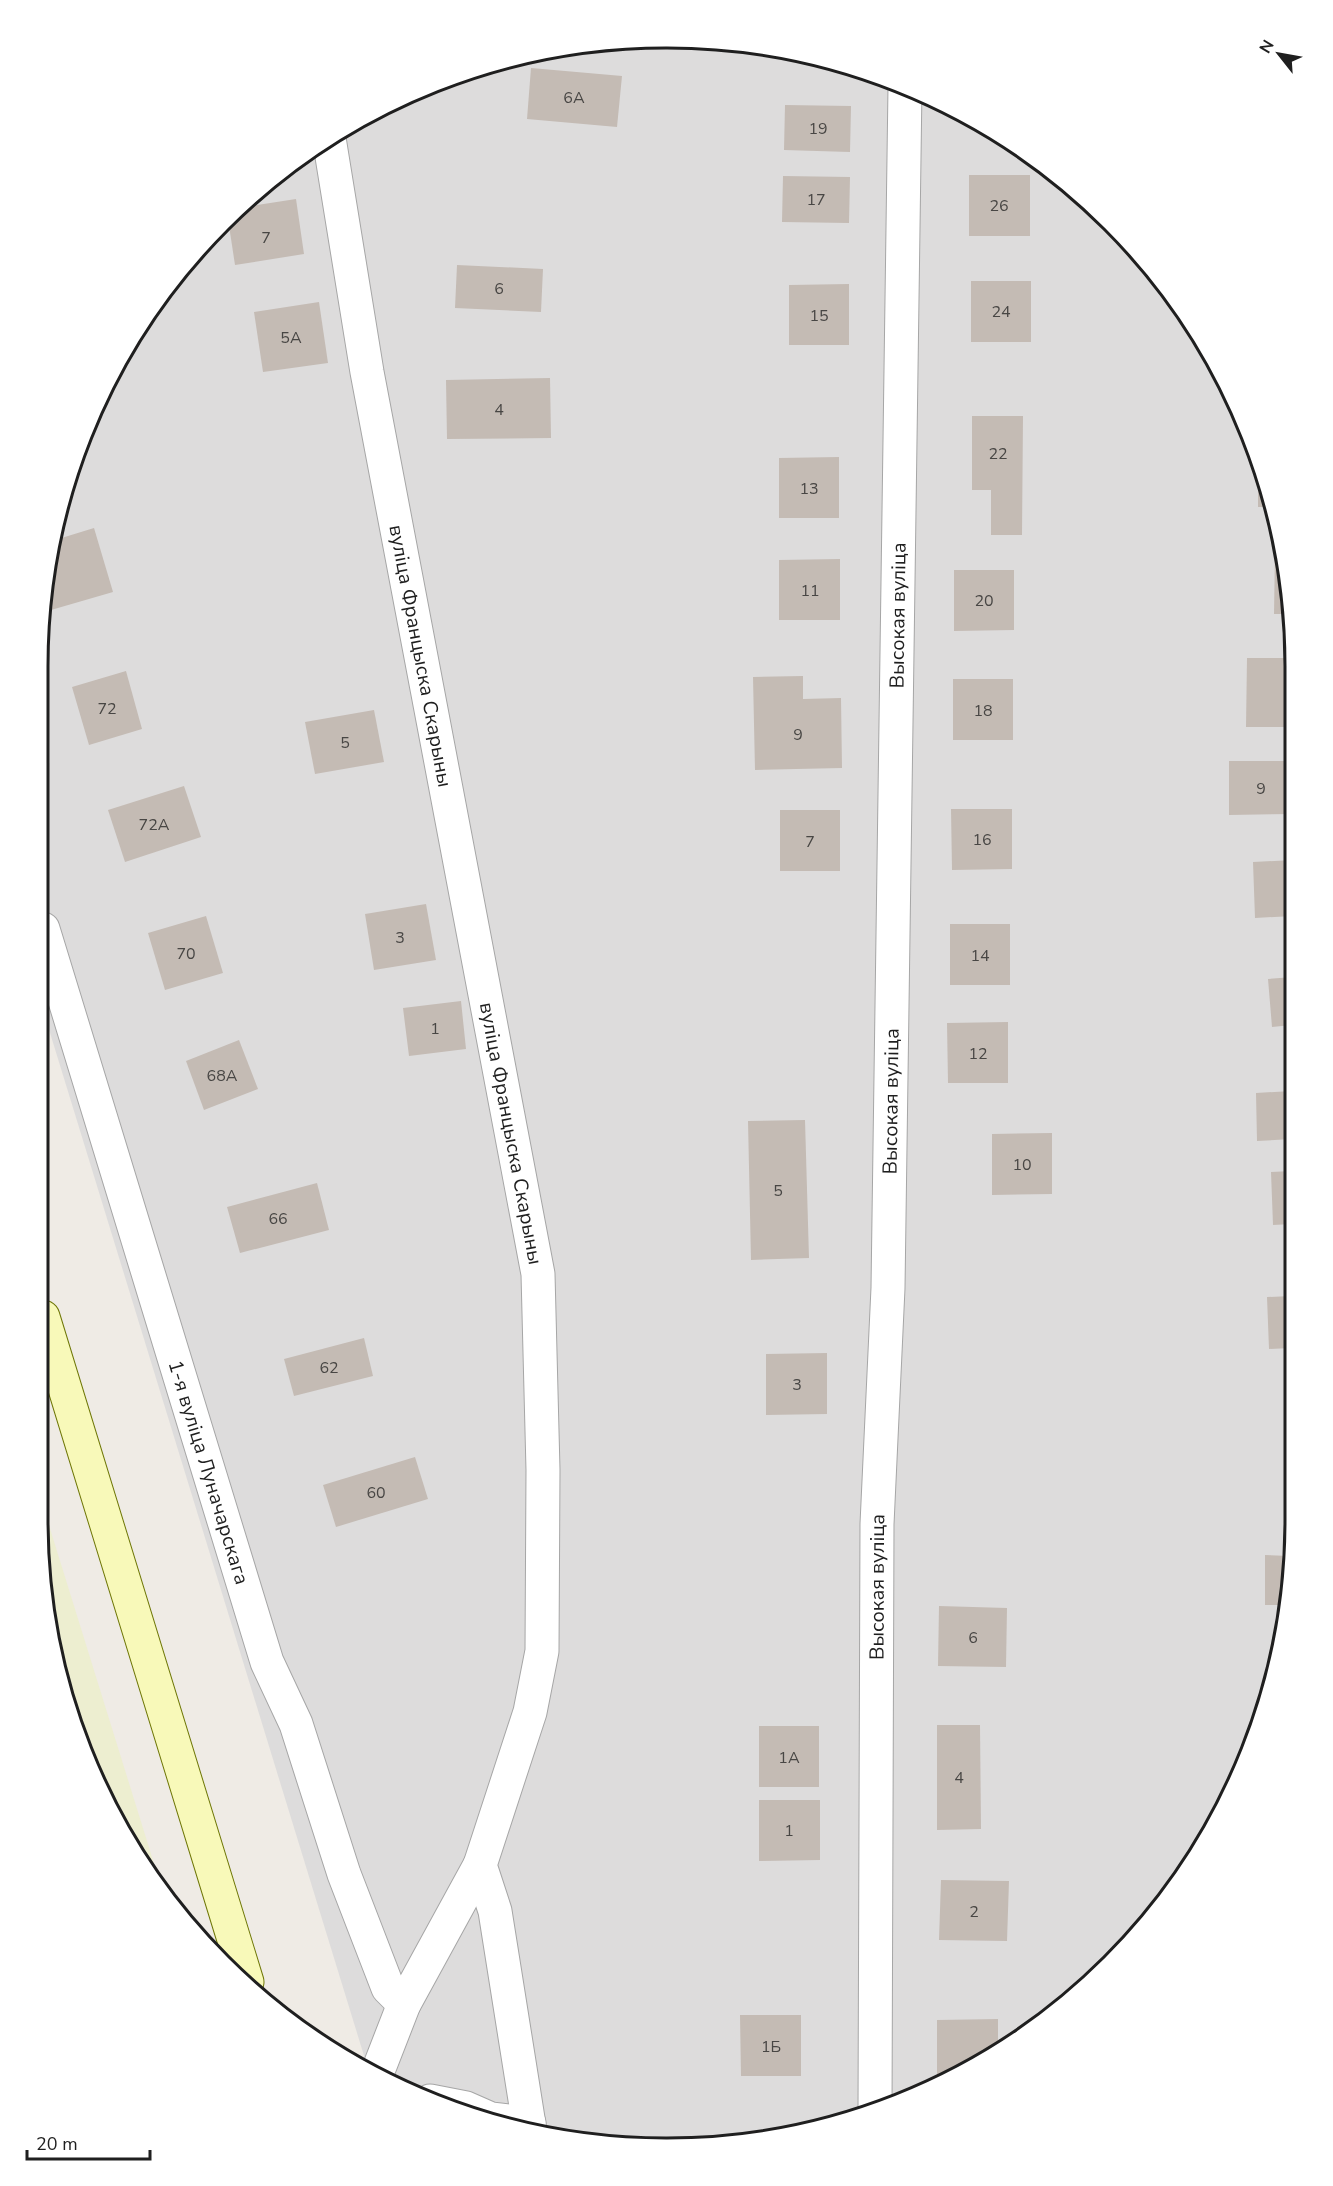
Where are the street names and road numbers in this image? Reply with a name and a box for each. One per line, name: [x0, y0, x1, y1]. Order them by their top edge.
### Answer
street label: вуліца Францыска Скарыны: [382, 523, 458, 789]
street label: Высокая вуліца: [883, 542, 913, 689]
street label: вуліца Францыска Скарыны: [473, 1000, 549, 1267]
street label: Высокая вуліца: [877, 1028, 906, 1175]
street label: 1-я вуліца Луначарскага: [162, 1357, 256, 1588]
street label: Высокая вуліца: [864, 1513, 891, 1660]

